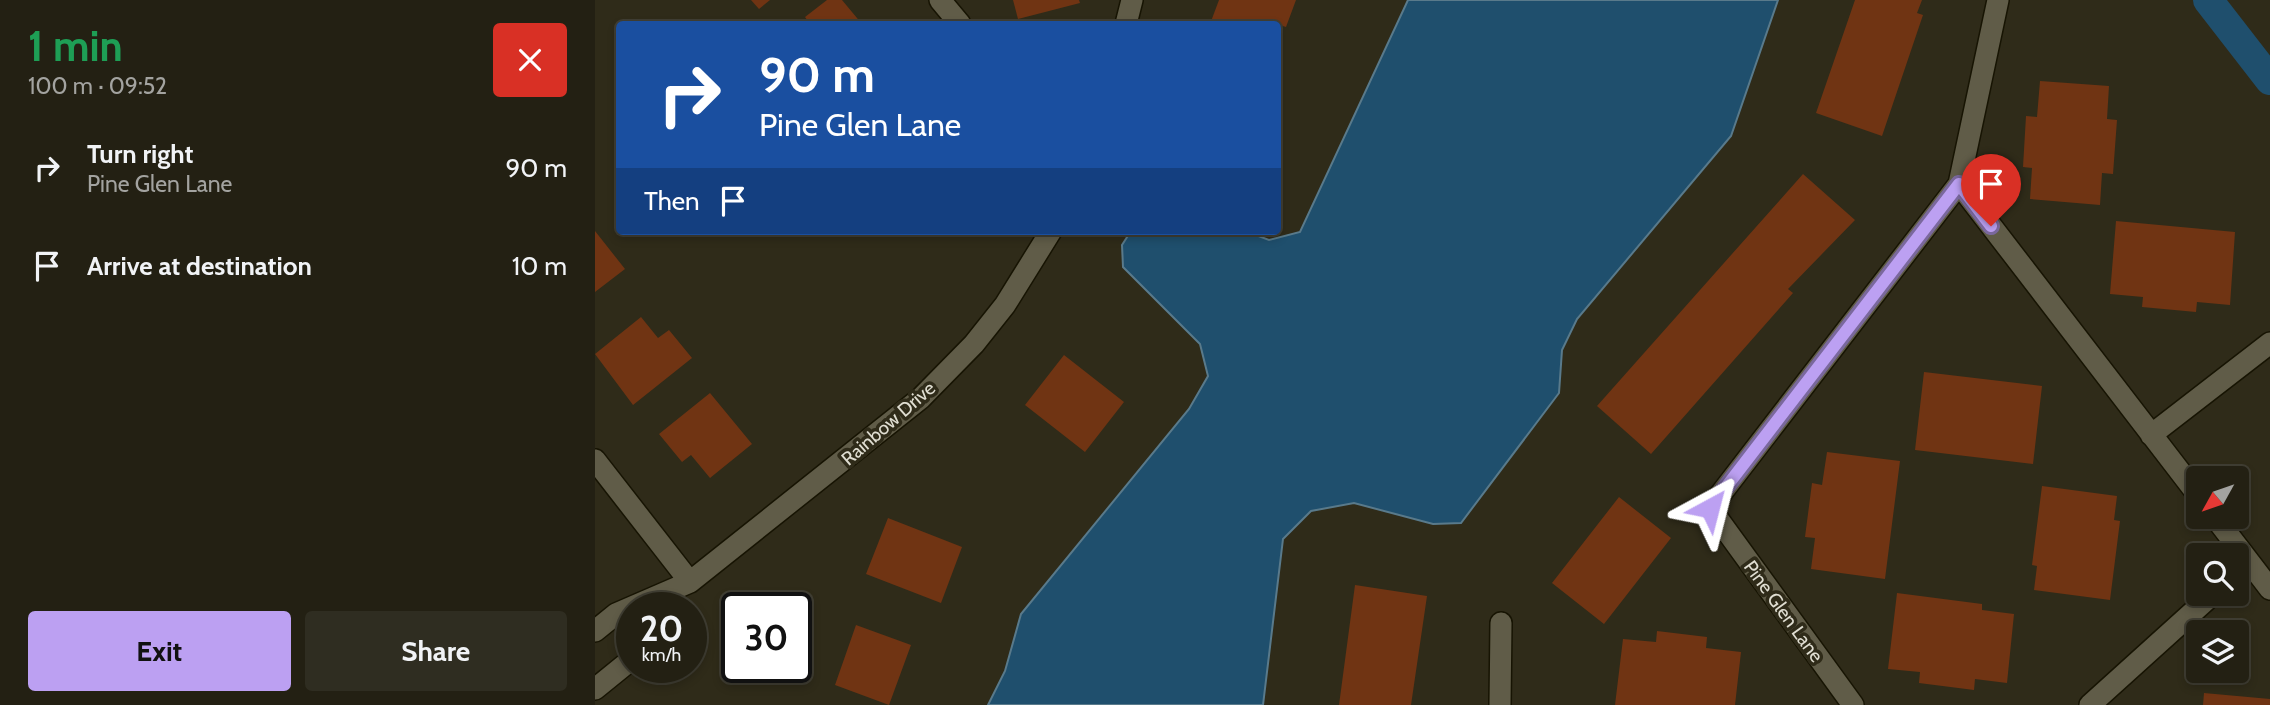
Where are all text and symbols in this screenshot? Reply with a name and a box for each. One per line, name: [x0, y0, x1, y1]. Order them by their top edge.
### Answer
text: 1 min: [28, 20, 123, 72]
button: close: [493, 23, 567, 97]
text: 90 m: [759, 45, 875, 104]
icon: right: [644, 49, 735, 140]
text: 100 m · 09:52: [28, 72, 167, 100]
text: Pine Glen Lane: [759, 105, 961, 144]
text: Turn right: [87, 138, 193, 170]
icon: right: [28, 149, 66, 187]
text: 90 m: [505, 152, 567, 184]
pin: [1961, 154, 2021, 226]
icon: arrive: [1972, 165, 2010, 203]
text: Pine Glen Lane: [87, 170, 232, 198]
icon: arrive: [714, 182, 752, 220]
text: Then: [644, 185, 700, 217]
icon: arrive: [28, 247, 66, 285]
text: Arrive at destination: [87, 250, 312, 282]
text: 10 m: [512, 250, 567, 282]
street label: Rainbow Drive: [837, 376, 940, 470]
north arrow: [2186, 466, 2249, 528]
map controls: [2186, 466, 2249, 683]
position arrow: [1673, 471, 1747, 545]
button: search: [2186, 543, 2249, 606]
street label: Pine Glen Lane: [1739, 556, 1828, 667]
speed limit sign: 30: [721, 592, 812, 683]
text: 20: [640, 607, 683, 650]
button: Exit: [28, 611, 291, 691]
button: Share: [305, 611, 567, 691]
button: layers: [2186, 620, 2249, 683]
text: km/h: [642, 644, 681, 666]

